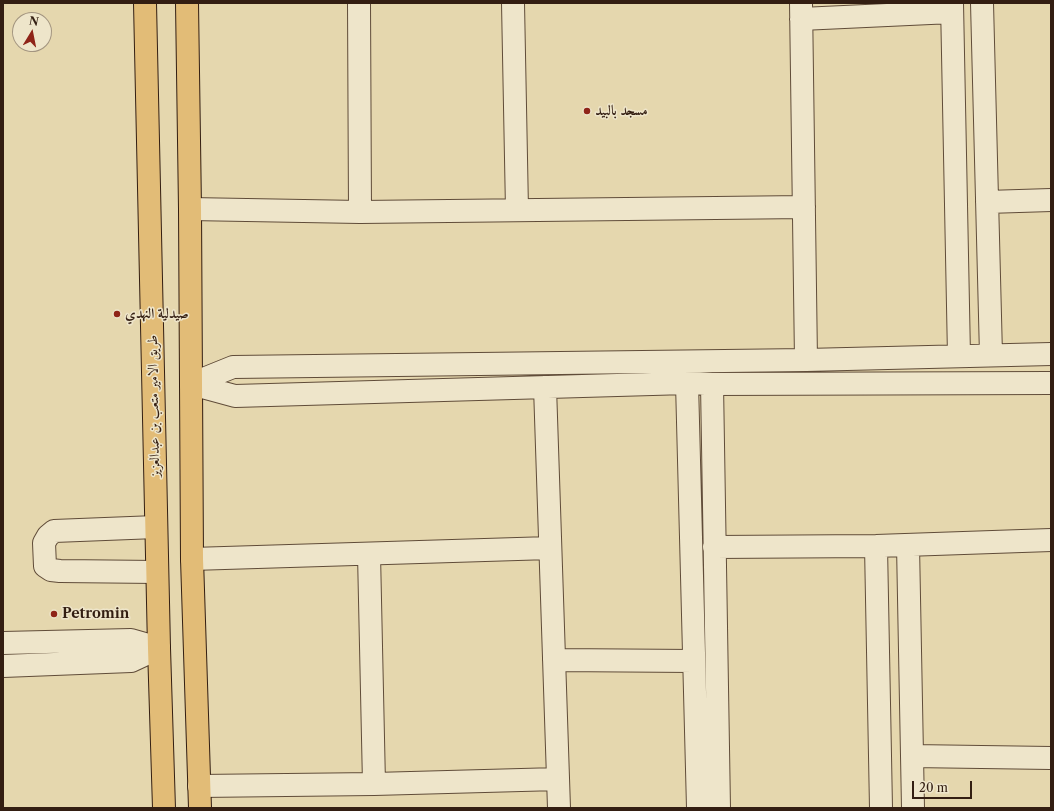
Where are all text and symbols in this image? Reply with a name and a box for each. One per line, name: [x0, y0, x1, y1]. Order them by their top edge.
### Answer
north arrow: [12, 12, 52, 52]
text: N: [28, 13, 40, 29]
place label: مسجد بالبيد: [595, 103, 648, 119]
marker: مسجد بالبيد: [582, 106, 592, 116]
place label: صيدلية النهدي: [125, 306, 189, 322]
marker: صيدلية النهدي: [112, 309, 122, 319]
street label: طريق الامير متعب بن عبدالعزيز: [144, 335, 164, 477]
place label: Petromin: [62, 606, 129, 622]
marker: Petromin: [49, 609, 59, 619]
scale bar: [914, 773, 974, 799]
text: 20 m: [919, 780, 948, 795]

